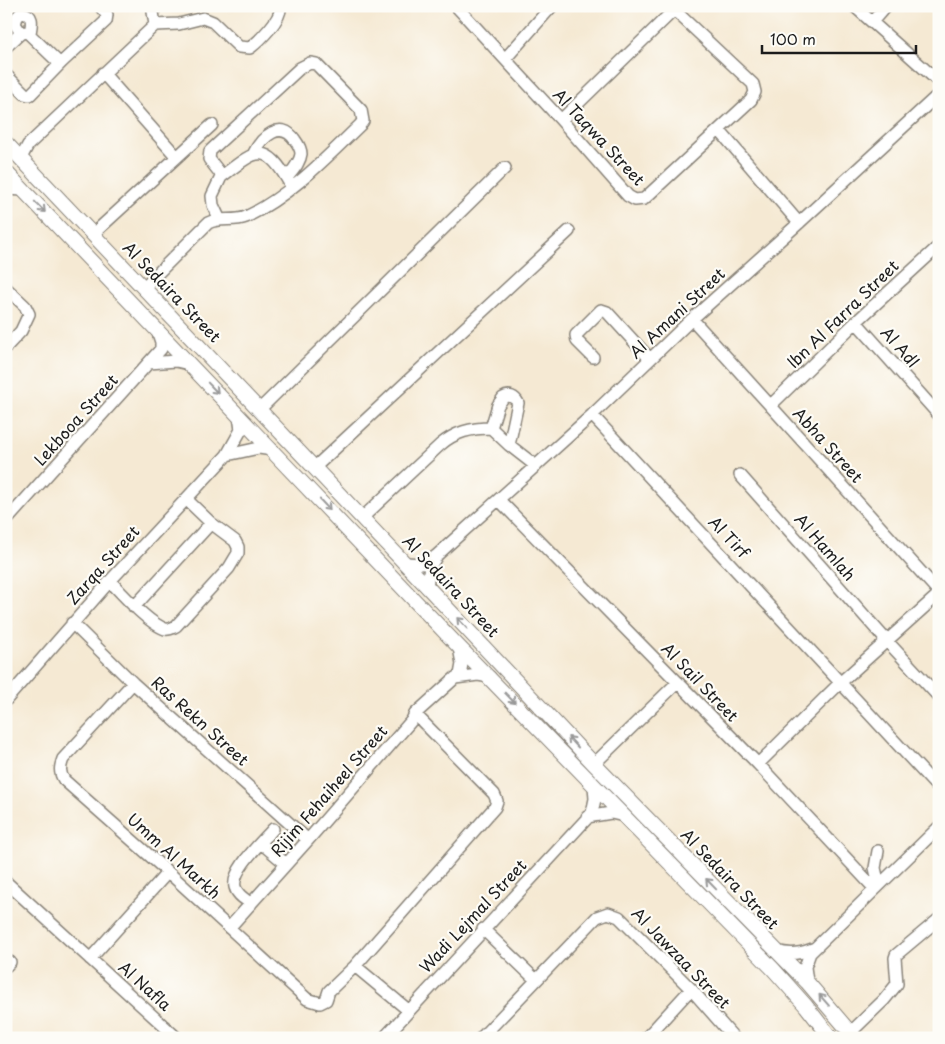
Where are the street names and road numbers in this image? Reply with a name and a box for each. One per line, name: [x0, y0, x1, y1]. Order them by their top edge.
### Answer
street label: Al Taqwa Street: [548, 82, 651, 191]
street label: Al Sedaira Street: [118, 235, 228, 348]
street label: Ibn Al Farra Street: [781, 253, 904, 373]
street label: Al Amani Street: [623, 261, 730, 363]
street label: Al Adl: [876, 320, 925, 372]
street label: Lekbooa Street: [28, 368, 123, 470]
street label: Abha Street: [788, 401, 870, 488]
street label: Al Hamlah: [790, 507, 862, 585]
street label: Al Tirf: [704, 510, 757, 564]
street label: Zarqa Street: [60, 519, 145, 609]
street label: Al Sedaira Street: [398, 529, 506, 642]
street label: Al Sail Street: [657, 636, 745, 727]
street label: Ras Rekn Street: [147, 670, 255, 771]
street label: Rijim Fehaiheel Street: [264, 719, 393, 861]
street label: Umm Al Markh: [122, 807, 227, 904]
street label: Al Sedaira Street: [676, 822, 786, 935]
street label: Wadi Lejmal Street: [413, 853, 532, 977]
street label: Al Jawzaa Street: [627, 901, 737, 1014]
street label: Al Nafla: [114, 955, 178, 1016]

